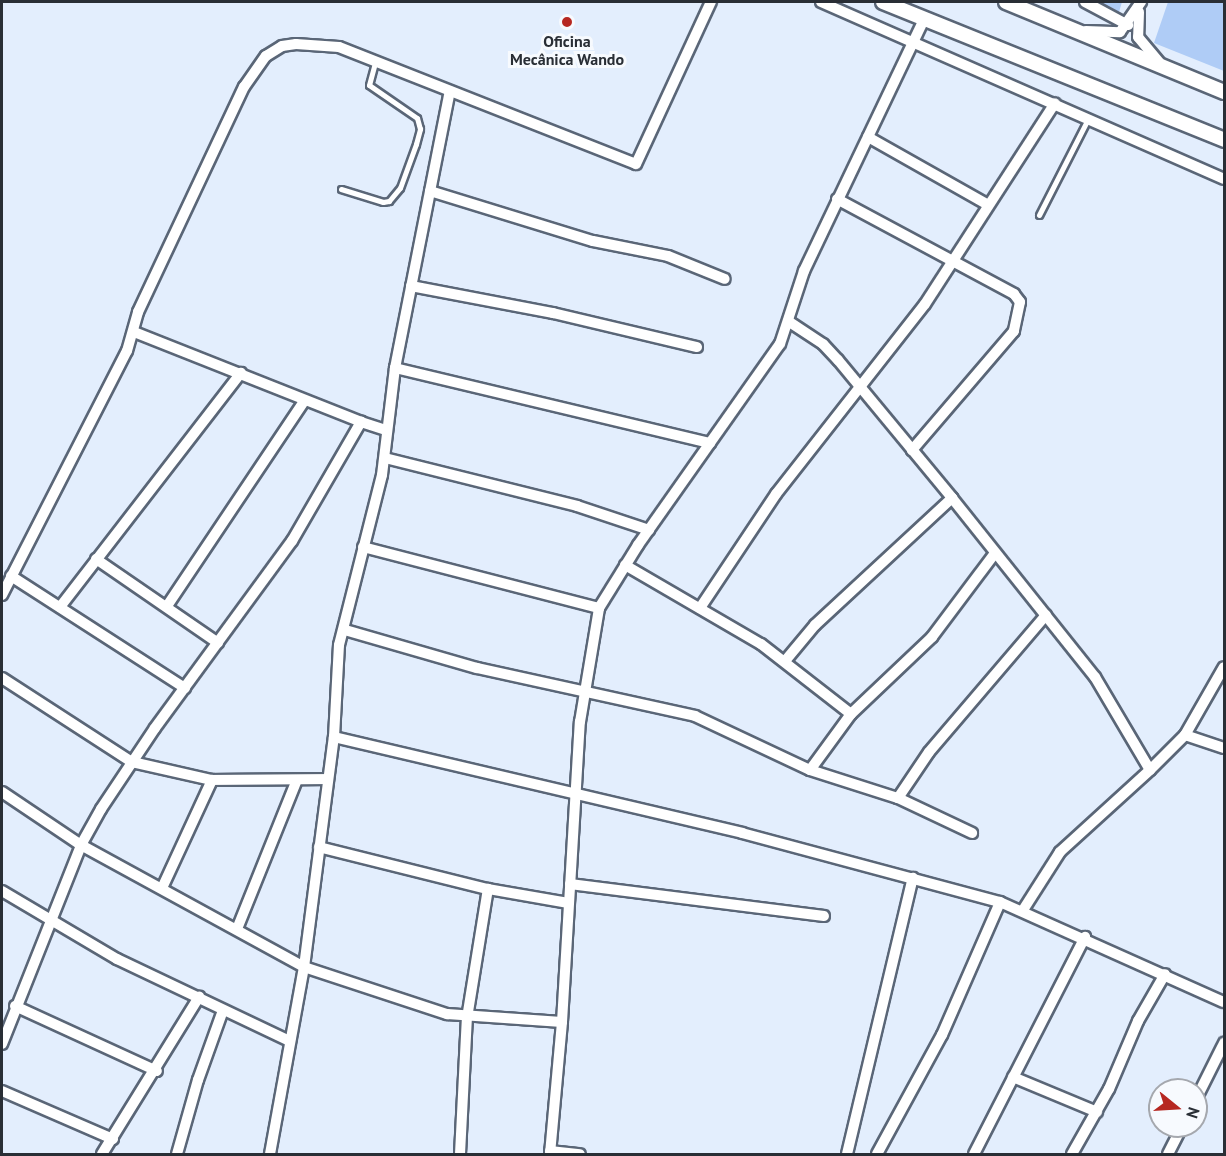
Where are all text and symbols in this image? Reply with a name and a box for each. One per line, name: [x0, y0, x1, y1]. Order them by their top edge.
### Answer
marker: Oficina Mecânica Wando: [560, 15, 574, 29]
place label: Oficina Mecânica Wando: [510, 31, 624, 69]
north arrow: [1148, 1078, 1208, 1138]
text: N: [1182, 1105, 1204, 1121]

